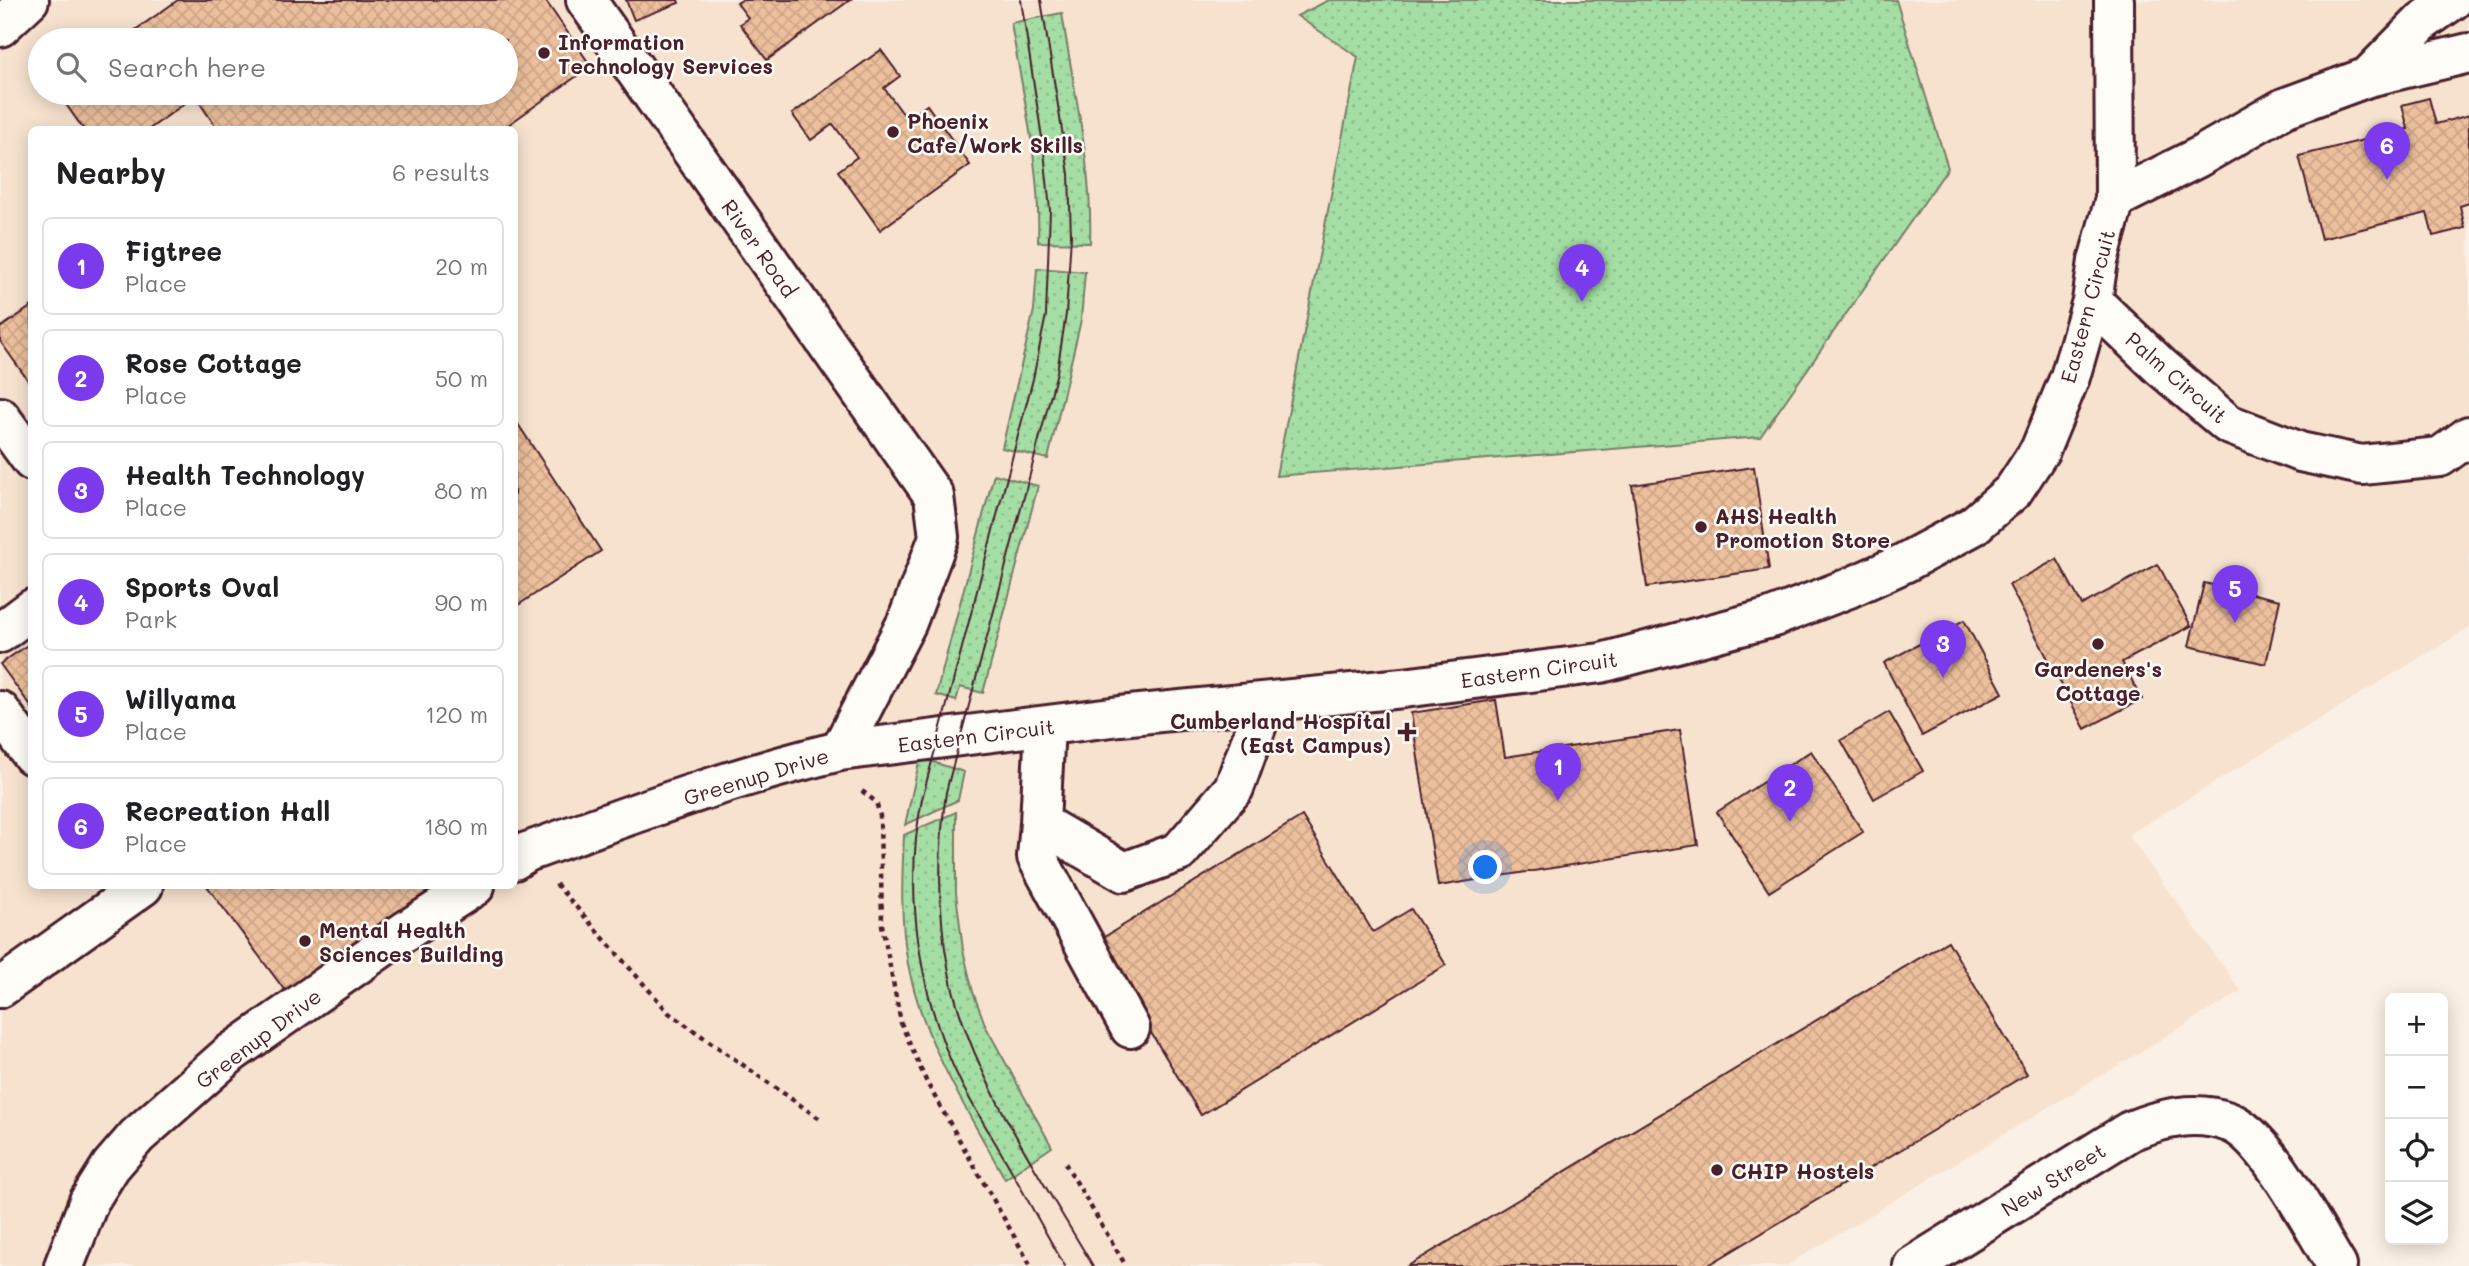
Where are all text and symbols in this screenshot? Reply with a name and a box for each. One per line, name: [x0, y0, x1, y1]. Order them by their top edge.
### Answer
search box: [28, 28, 518, 105]
place label: Information Technology Services: [558, 28, 773, 80]
marker: Information Technology Services: [536, 45, 552, 61]
icon: search: [52, 48, 90, 86]
text: Search here: [108, 50, 266, 84]
place label: Phoenix Cafe/Work Skills: [907, 107, 1083, 158]
pin: 6: [2364, 122, 2410, 180]
marker: Phoenix Cafe/Work Skills: [885, 124, 901, 140]
text: Nearby: [56, 152, 166, 192]
text: 6 results: [392, 157, 490, 187]
street label: River Road: [716, 194, 804, 302]
street label: Eastern Circuit: [2054, 226, 2120, 386]
text: Figtree: [125, 234, 222, 268]
pin: 4: [1559, 244, 1605, 302]
text: 1: [76, 251, 86, 281]
text: 20 m: [435, 251, 488, 281]
text: Place: [125, 268, 187, 298]
street label: Palm Circuit: [2121, 325, 2233, 429]
text: Rose Cottage: [125, 346, 302, 380]
text: 2: [75, 363, 87, 393]
text: 50 m: [435, 363, 488, 393]
text: Place: [125, 380, 187, 410]
text: Health Technology: [125, 458, 365, 492]
text: 3: [74, 475, 88, 505]
text: 80 m: [434, 475, 488, 505]
text: Place: [125, 492, 187, 522]
place label: AHS Health Promotion Store: [1715, 502, 1890, 553]
marker: AHS Health Promotion Store: [1693, 519, 1709, 535]
pin: 5: [2212, 565, 2258, 623]
text: Sports Oval: [125, 570, 279, 604]
text: 4: [74, 587, 88, 617]
text: 90 m: [435, 587, 488, 617]
text: Park: [125, 604, 177, 634]
pin: 3: [1920, 620, 1966, 678]
marker: Gardeners's Cottage: [2090, 636, 2106, 652]
street label: Eastern Circuit: [1459, 645, 1619, 693]
place label: Gardeners's Cottage: [2034, 655, 2162, 706]
text: Willyama: [125, 682, 237, 716]
text: 5: [74, 699, 88, 729]
text: 120 m: [425, 699, 488, 729]
place label: Cumberland Hospital (East Campus): [1170, 707, 1391, 758]
street label: Eastern Circuit: [896, 712, 1056, 758]
text: Place: [125, 716, 187, 746]
marker: Cumberland Hospital (East Campus): [1397, 722, 1417, 742]
street label: Greenup Drive: [680, 741, 832, 811]
pin: 1: [1535, 743, 1581, 801]
pin: 2: [1767, 764, 1813, 822]
text: Recreation Hall: [125, 794, 330, 828]
text: 6: [74, 811, 88, 841]
text: 180 m: [424, 811, 488, 841]
text: Place: [125, 828, 187, 858]
your location: [1468, 850, 1502, 884]
place label: Mental Health Sciences Building: [319, 916, 504, 967]
marker: Mental Health Sciences Building: [297, 933, 313, 949]
street label: Greenup Drive: [190, 982, 326, 1094]
map controls: [2385, 993, 2448, 1245]
button: +: [2385, 993, 2448, 1056]
button: −: [2385, 1056, 2448, 1119]
button: locate: [2385, 1119, 2448, 1182]
street label: New Street: [1996, 1136, 2110, 1222]
place label: CHIP Hostels: [1731, 1157, 1874, 1184]
marker: CHIP Hostels: [1709, 1162, 1725, 1178]
button: layers: [2385, 1182, 2448, 1245]

